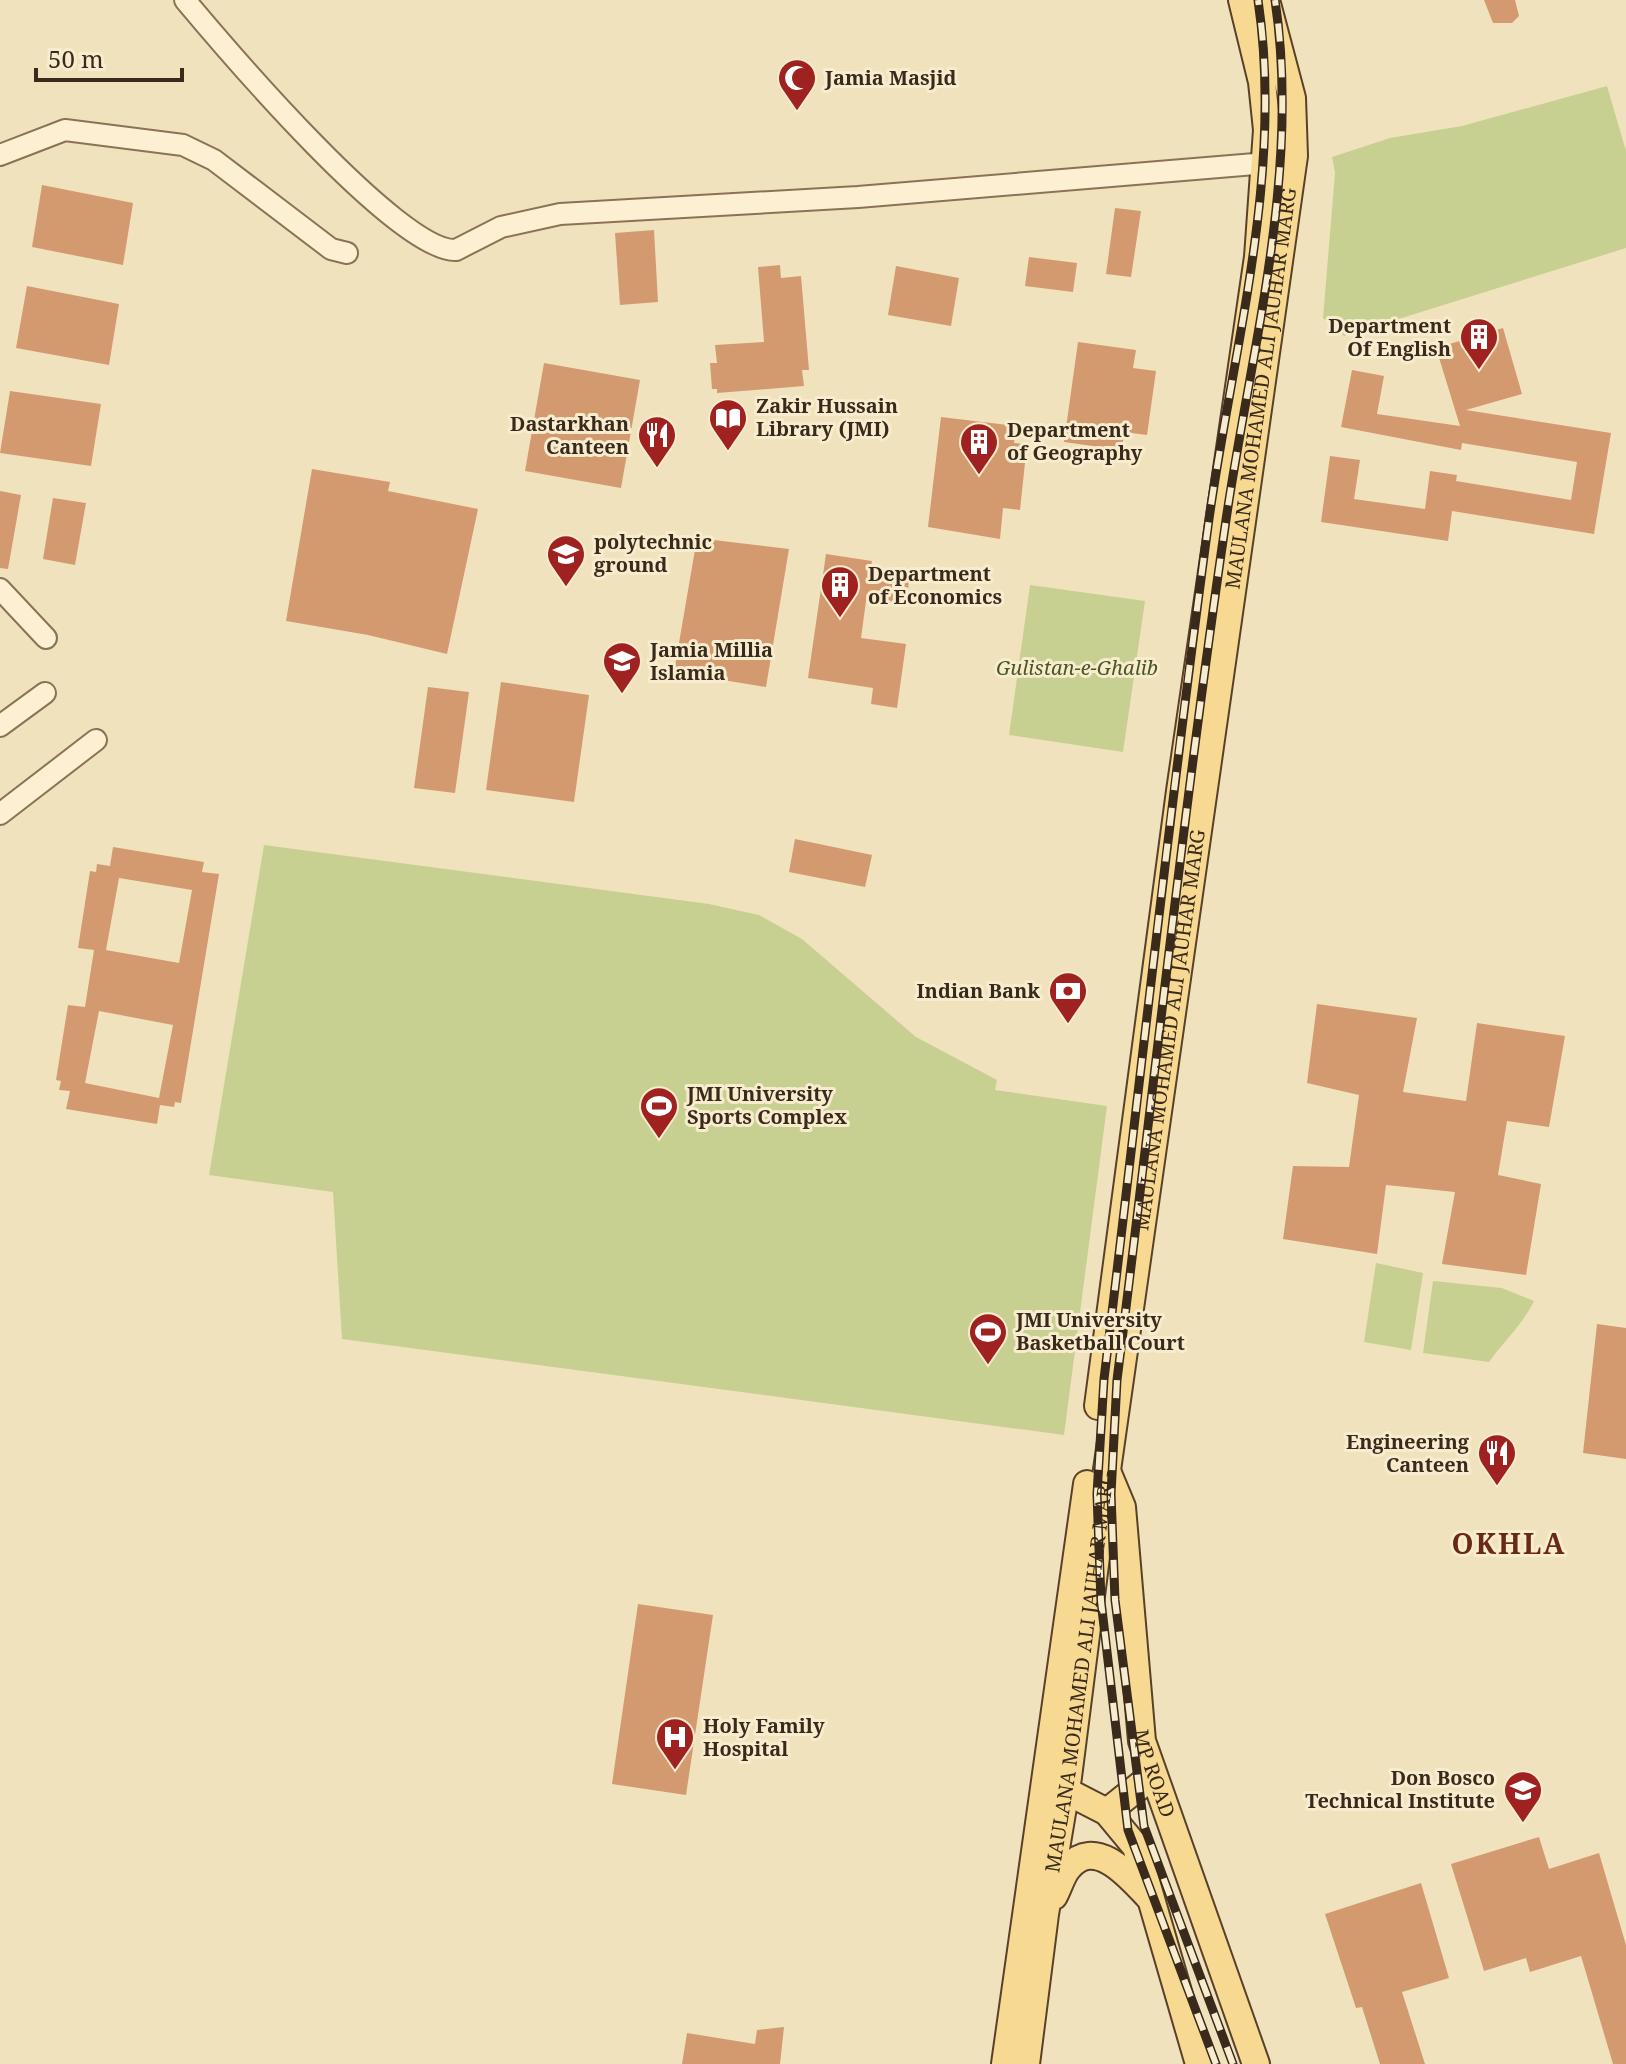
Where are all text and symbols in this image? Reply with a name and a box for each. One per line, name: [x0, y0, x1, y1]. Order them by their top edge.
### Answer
scale bar: [36, 32, 182, 82]
text: 50 m: [48, 42, 104, 75]
mosque icon: Jamia Masjid: [776, 57, 818, 112]
place label: Jamia Masjid: [824, 64, 956, 91]
street label: MAULANA MOHAMED ALI JAUHAR MARG: [1219, 186, 1302, 591]
place label: Department Of English: [1328, 312, 1451, 362]
building icon: Department Of English: [1458, 316, 1500, 371]
place label: Zakir Hussain Library (JMI): [756, 392, 898, 442]
library icon: Zakir Hussain Library (JMI): [707, 397, 749, 452]
place label: Dastarkhan Canteen: [510, 410, 629, 460]
restaurant icon: Dastarkhan Canteen: [636, 414, 678, 469]
place label: Department of Geography: [1007, 416, 1143, 466]
building icon: Department of Geography: [958, 421, 1000, 476]
place label: polytechnic ground: [594, 528, 712, 578]
school or university icon: polytechnic ground: [545, 533, 587, 588]
place label: Department of Economics: [868, 560, 1002, 610]
building icon: Department of Economics: [819, 564, 861, 619]
place label: Jamia Millia Islamia: [649, 636, 773, 686]
school or university icon: Jamia Millia Islamia: [601, 640, 643, 695]
park label: Gulistan-e-Ghalib: [996, 654, 1158, 681]
street label: MAULANA MOHAMED ALI JAUHAR MARG: [1127, 828, 1211, 1232]
bank icon: Indian Bank: [1047, 970, 1089, 1025]
place label: Indian Bank: [917, 977, 1040, 1004]
place label: JMI University Sports Complex: [686, 1080, 847, 1130]
sports icon: JMI University Sports Complex: [638, 1085, 680, 1140]
place label: JMI University Basketball Court: [1015, 1306, 1185, 1356]
sports icon: JMI University Basketball Court: [967, 1311, 1009, 1366]
place label: Engineering Canteen: [1346, 1428, 1470, 1478]
restaurant icon: Engineering Canteen: [1476, 1432, 1518, 1487]
street label: MAULANA MOHAMED ALI JAUHAR MARG: [1038, 1469, 1120, 1874]
district label: OKHLA: [1452, 1524, 1566, 1562]
place label: Holy Family Hospital: [703, 1712, 825, 1762]
hospital icon: Holy Family Hospital: [654, 1716, 696, 1771]
street label: MP ROAD: [1128, 1728, 1182, 1821]
place label: Don Bosco Technical Institute: [1305, 1764, 1495, 1814]
school or university icon: Don Bosco Technical Institute: [1502, 1769, 1544, 1824]

